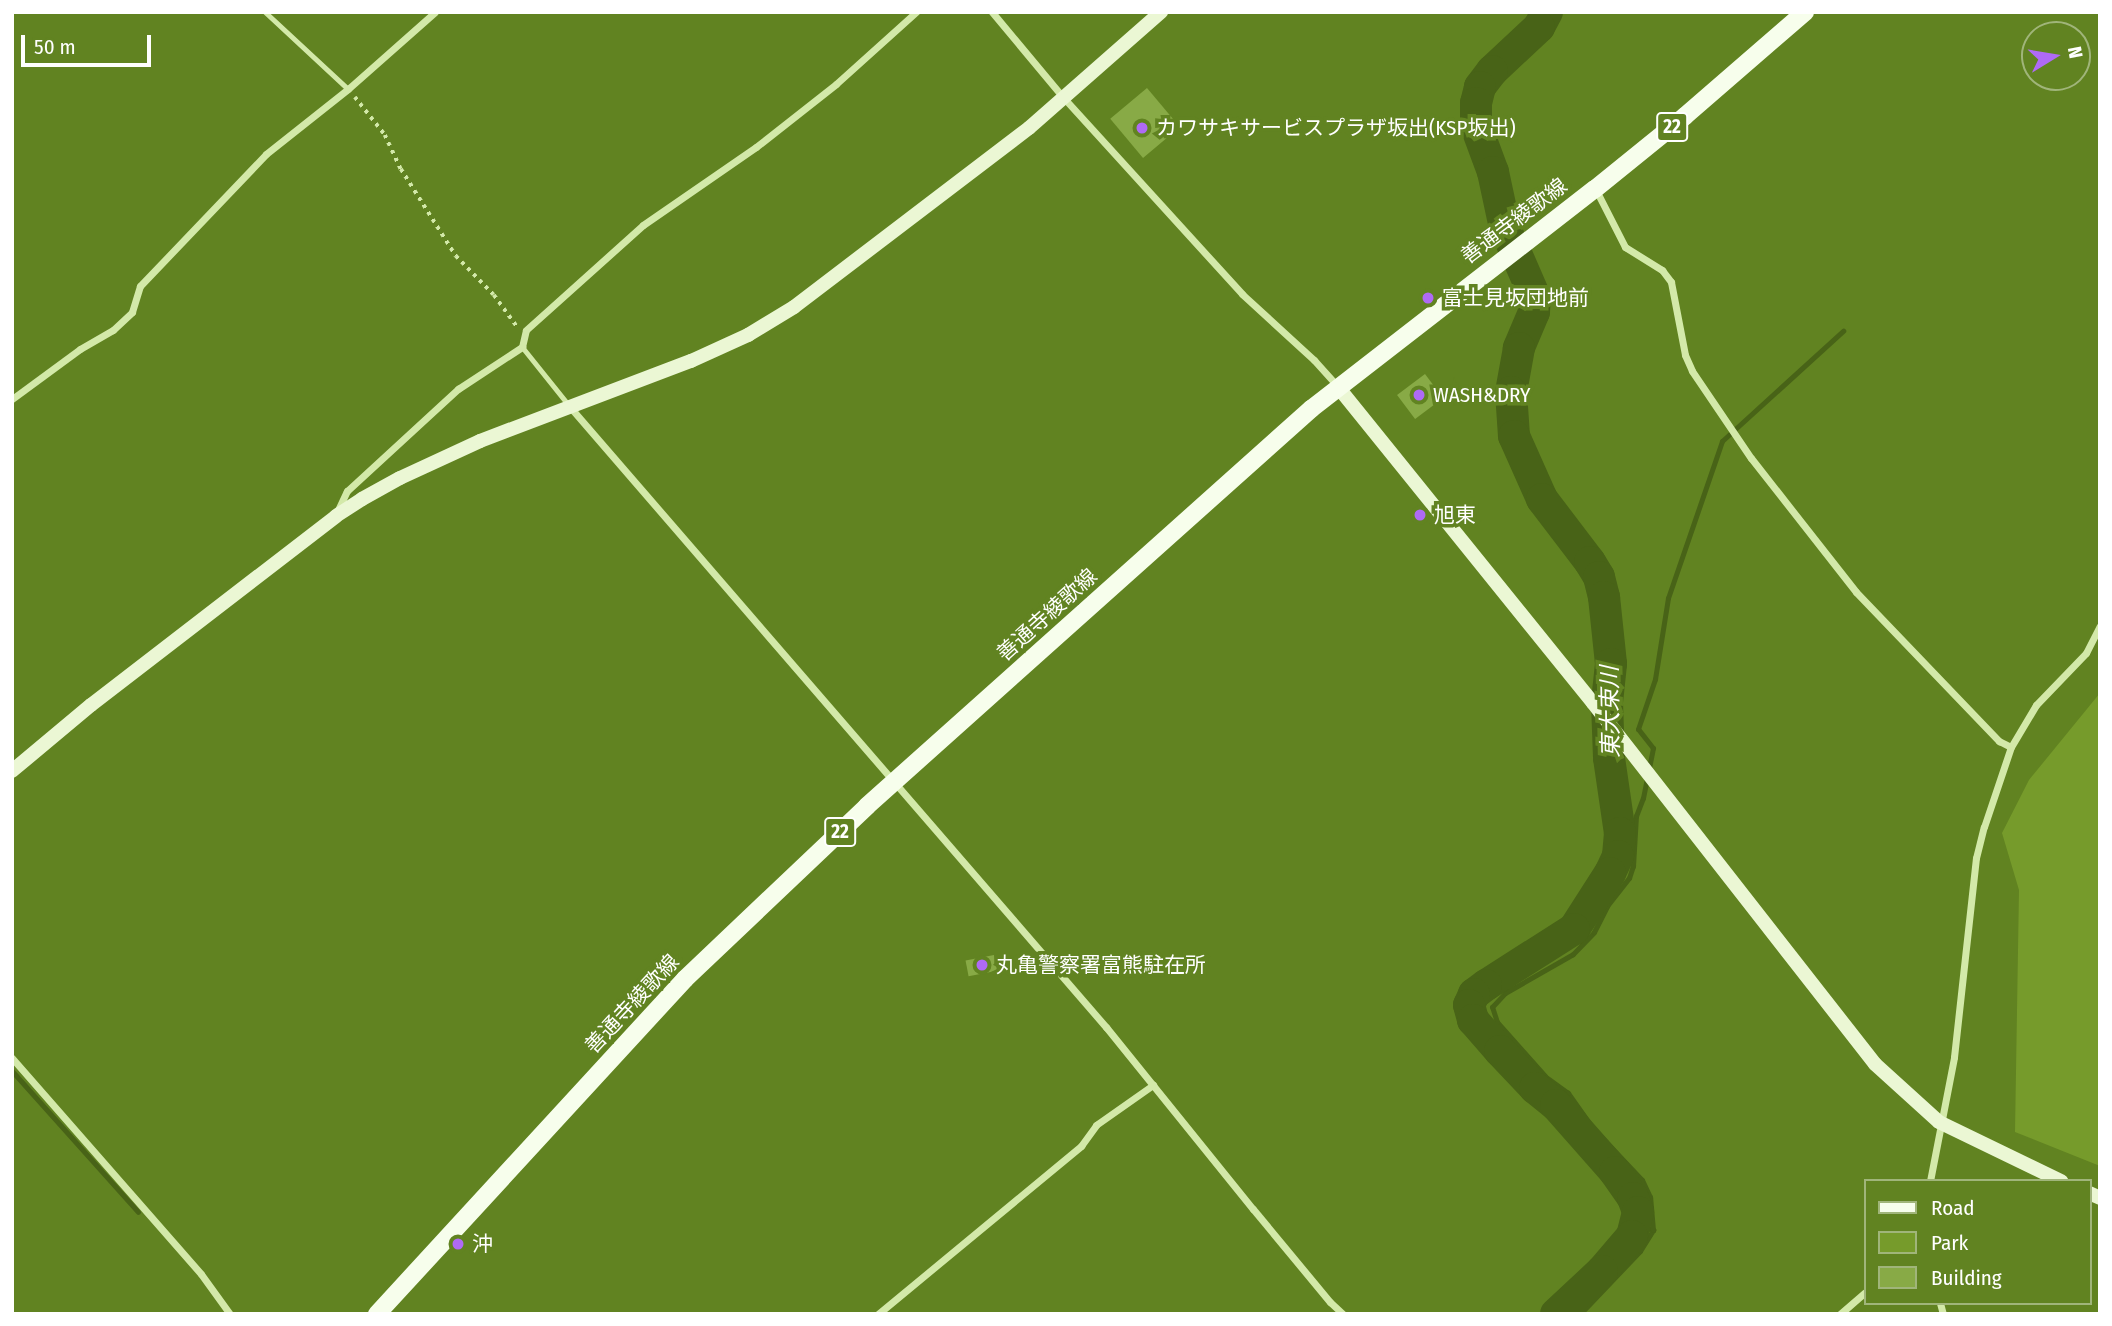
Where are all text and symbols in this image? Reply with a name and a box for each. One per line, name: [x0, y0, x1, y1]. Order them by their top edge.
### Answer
scale bar: [24, 21, 154, 65]
north arrow: [2021, 21, 2091, 91]
text: 50 m: [34, 34, 76, 60]
text: N: [2063, 44, 2088, 60]
road number: 22: [1654, 111, 1690, 142]
place label: カワサキサービスプラザ坂出(KSP坂出): [1156, 115, 1516, 141]
marker: カワサキサービスプラザ坂出(KSP坂出): [1134, 120, 1150, 136]
street label: 善通寺綾歌線: [1456, 173, 1572, 269]
place label: 富士見坂団地前: [1442, 285, 1589, 311]
marker: 富士見坂団地前: [1420, 290, 1436, 306]
place label: WASH&DRY: [1433, 382, 1530, 408]
marker: WASH&DRY: [1411, 387, 1427, 403]
place label: 旭東: [1434, 502, 1476, 528]
marker: 旭東: [1412, 507, 1428, 523]
street label: 善通寺綾歌線: [992, 563, 1102, 667]
water label: 東大束川: [1595, 666, 1625, 758]
road number: 22: [822, 817, 858, 848]
street label: 善通寺綾歌線: [580, 949, 684, 1059]
place label: 丸亀警察署富熊駐在所: [996, 952, 1206, 978]
marker: 丸亀警察署富熊駐在所: [974, 957, 990, 973]
legend: [1864, 1179, 2091, 1305]
text: Road: [1931, 1195, 1975, 1221]
text: Park: [1931, 1230, 1968, 1256]
place label: 沖: [472, 1231, 493, 1257]
marker: 沖: [450, 1236, 466, 1252]
text: Building: [1931, 1265, 2002, 1291]

